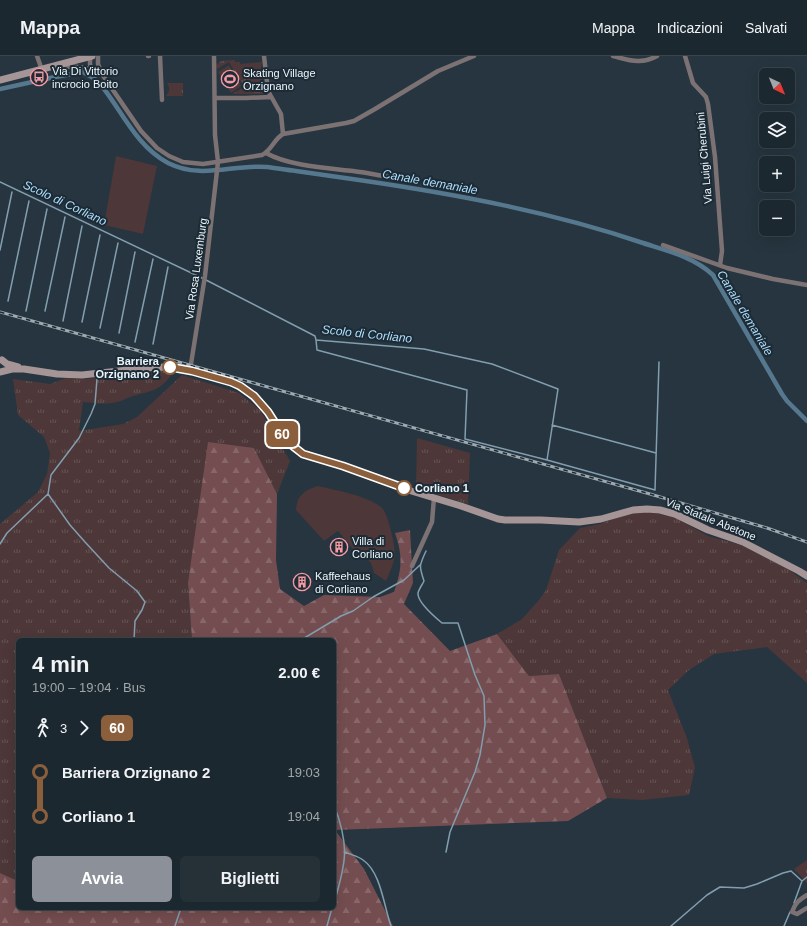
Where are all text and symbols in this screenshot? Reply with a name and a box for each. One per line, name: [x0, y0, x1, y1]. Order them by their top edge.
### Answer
text: Mappa: [20, 17, 80, 38]
text: Mappa: [592, 20, 635, 36]
text: Indicazioni: [657, 20, 723, 36]
text: Salvati: [745, 20, 787, 36]
place label: Via Di Vittorio incrocio Boito: [52, 65, 118, 90]
bus stop icon: Via Di Vittorio incrocio Boito: [29, 67, 49, 87]
place label: Skating Village Orzignano: [243, 67, 316, 92]
north arrow: [759, 68, 795, 104]
map controls: [759, 68, 795, 236]
sports icon: Skating Village Orzignano: [220, 69, 240, 89]
street label: Via Luigi Cherubini: [694, 112, 714, 204]
button: layers: [759, 112, 795, 148]
button: +: [759, 156, 795, 192]
water label: Canale demaniale: [381, 167, 479, 197]
water label: Scolo di Corliano: [21, 177, 109, 229]
button: −: [759, 200, 795, 236]
street label: Via Rosa Luxemburg: [183, 217, 209, 321]
water label: Canale demaniale: [714, 268, 776, 358]
water label: Scolo di Corliano: [321, 322, 413, 346]
place label: Barriera Orzignano 2: [95, 355, 160, 380]
marker: Barriera Orzignano 2: [162, 359, 178, 375]
line badge: 60: [264, 421, 300, 447]
text: 60: [274, 426, 290, 442]
marker: Corliano 1: [396, 480, 412, 496]
place label: Corliano 1: [415, 482, 469, 494]
street label: Via Statale Abetone: [664, 495, 758, 543]
place label: Villa di Corliano: [352, 535, 393, 560]
building icon: Villa di Corliano: [329, 537, 349, 557]
place label: Kaffeehaus di Corliano: [315, 570, 371, 595]
building icon: Kaffeehaus di Corliano: [292, 572, 312, 592]
text: 4 min: [32, 652, 89, 677]
text: 2.00 €: [278, 664, 320, 681]
text: 19:00 – 19:04 · Bus: [32, 680, 145, 695]
icon: walk: [32, 717, 54, 739]
icon: forward: [73, 717, 95, 739]
text: 60: [109, 720, 125, 736]
text: 3: [60, 721, 67, 736]
text: Barriera Orzignano 2: [62, 764, 210, 781]
text: 19:03: [287, 765, 320, 780]
text: Corliano 1: [62, 808, 135, 825]
text: 19:04: [287, 809, 320, 824]
button: Avvia: [32, 856, 172, 902]
button: Biglietti: [180, 856, 320, 902]

